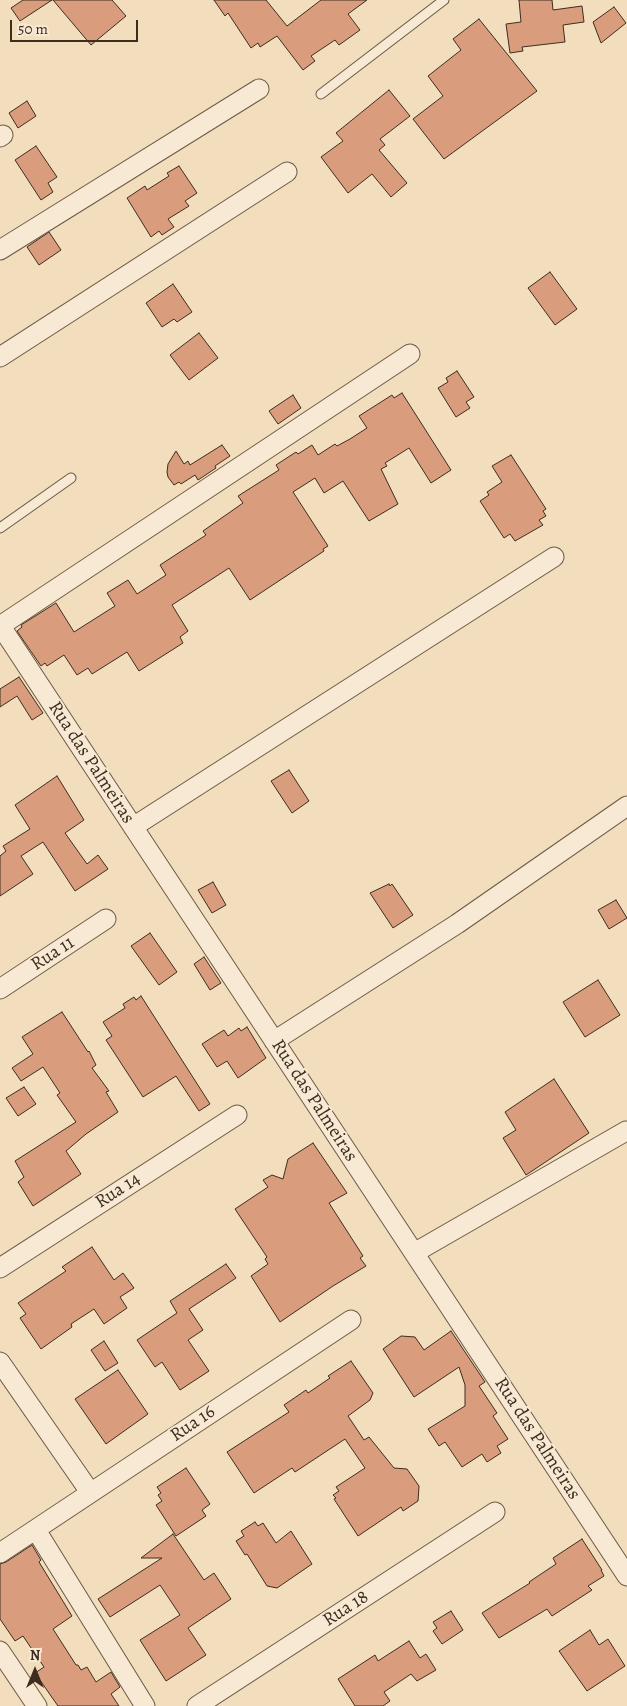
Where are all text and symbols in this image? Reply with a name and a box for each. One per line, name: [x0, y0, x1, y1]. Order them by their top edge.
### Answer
scale bar: [12, 10, 140, 42]
text: 50 m: [18, 19, 48, 39]
street label: Rua das Palmeiras: [43, 698, 139, 828]
street label: Rua 11: [27, 932, 79, 976]
street label: Rua das Palmeiras: [266, 1036, 362, 1166]
street label: Rua 14: [91, 1168, 145, 1214]
street label: Rua das Palmeiras: [489, 1374, 585, 1504]
street label: Rua 16: [166, 1401, 220, 1447]
street label: Rua 18: [319, 1586, 373, 1632]
north arrow: [10, 1646, 60, 1696]
text: N: [30, 1646, 40, 1665]

